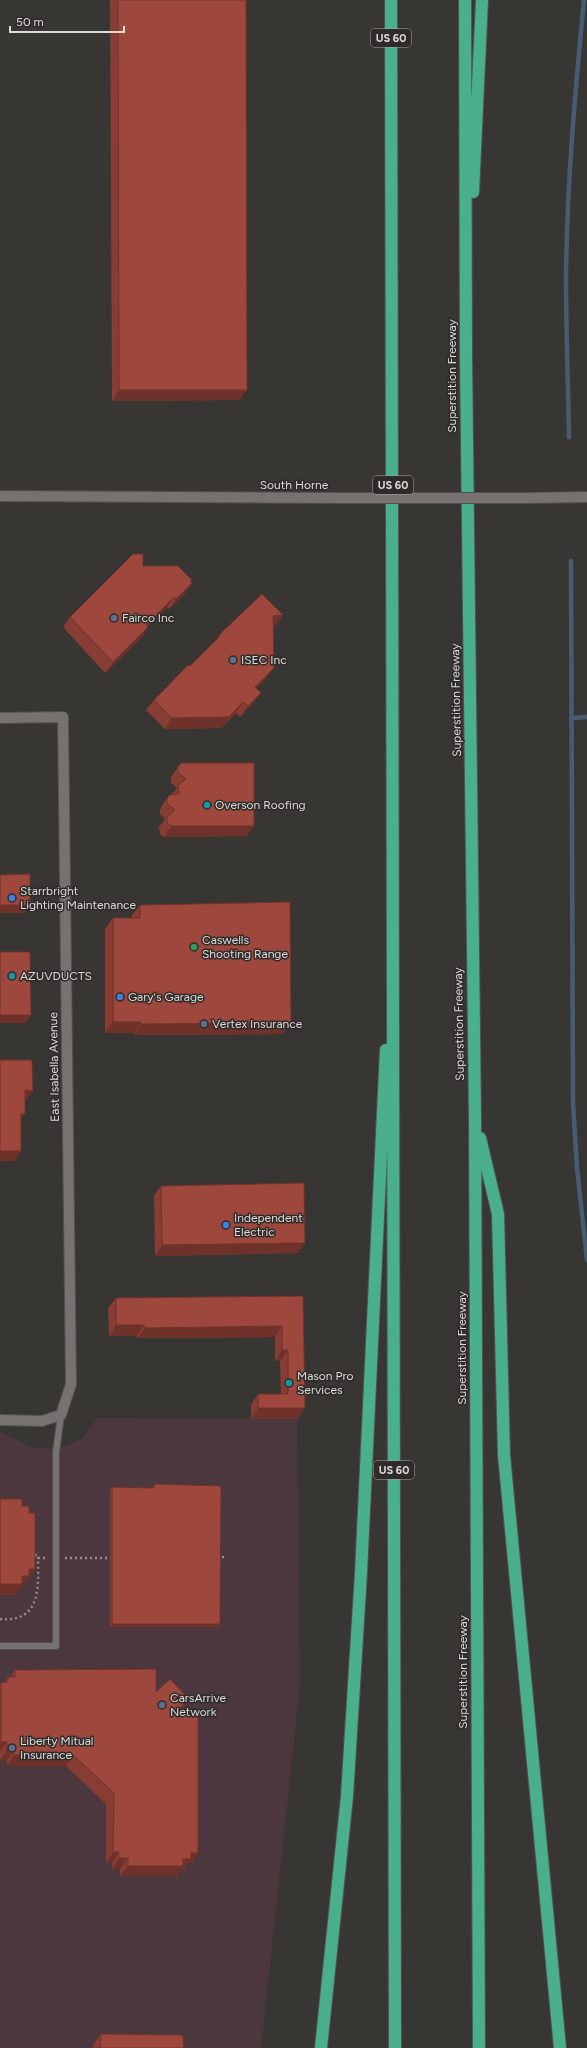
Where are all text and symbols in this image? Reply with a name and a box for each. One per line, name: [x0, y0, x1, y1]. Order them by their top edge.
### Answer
scale bar: [10, 8, 124, 34]
text: 50 m: [16, 15, 44, 29]
road number: US 60: [371, 29, 411, 47]
street label: Superstition Freeway: [445, 319, 459, 433]
road number: US 60: [373, 476, 413, 494]
street label: South Horne: [260, 478, 329, 492]
place label: Fairco Inc: [122, 611, 175, 625]
marker: Fairco Inc: [109, 613, 119, 623]
street label: Superstition Freeway: [448, 642, 464, 757]
place label: ISEC Inc: [241, 653, 287, 667]
marker: ISEC Inc: [228, 655, 238, 665]
place label: Overson Roofing: [215, 798, 306, 812]
marker: Overson Roofing: [202, 800, 212, 810]
place label: Starrbright Lighting Maintenance: [20, 884, 137, 912]
marker: Starrbright Lighting Maintenance: [7, 893, 17, 903]
place label: Caswells Shooting Range: [202, 933, 288, 961]
marker: Caswells Shooting Range: [189, 942, 199, 952]
street label: Superstition Freeway: [451, 966, 467, 1081]
place label: AZUVDUCTS: [20, 969, 92, 983]
marker: AZUVDUCTS: [7, 971, 17, 981]
place label: Gary's Garage: [128, 990, 204, 1004]
marker: Gary's Garage: [115, 992, 125, 1002]
street label: East Isabella Avenue: [46, 1012, 62, 1122]
place label: Vertex Insurance: [212, 1017, 303, 1031]
marker: Vertex Insurance: [199, 1019, 209, 1029]
place label: Independent Electric: [234, 1211, 303, 1239]
marker: Independent Electric: [221, 1220, 231, 1230]
street label: Superstition Freeway: [455, 1291, 469, 1405]
place label: Mason Pro Services: [297, 1369, 353, 1397]
marker: Mason Pro Services: [284, 1378, 294, 1388]
road number: US 60: [374, 1461, 414, 1479]
street label: Superstition Freeway: [456, 1615, 470, 1729]
place label: CarsArrive Network: [170, 1691, 227, 1719]
marker: CarsArrive Network: [157, 1700, 167, 1710]
place label: Liberty Mitual Insurance: [20, 1734, 93, 1762]
marker: Liberty Mitual Insurance: [7, 1743, 17, 1753]

